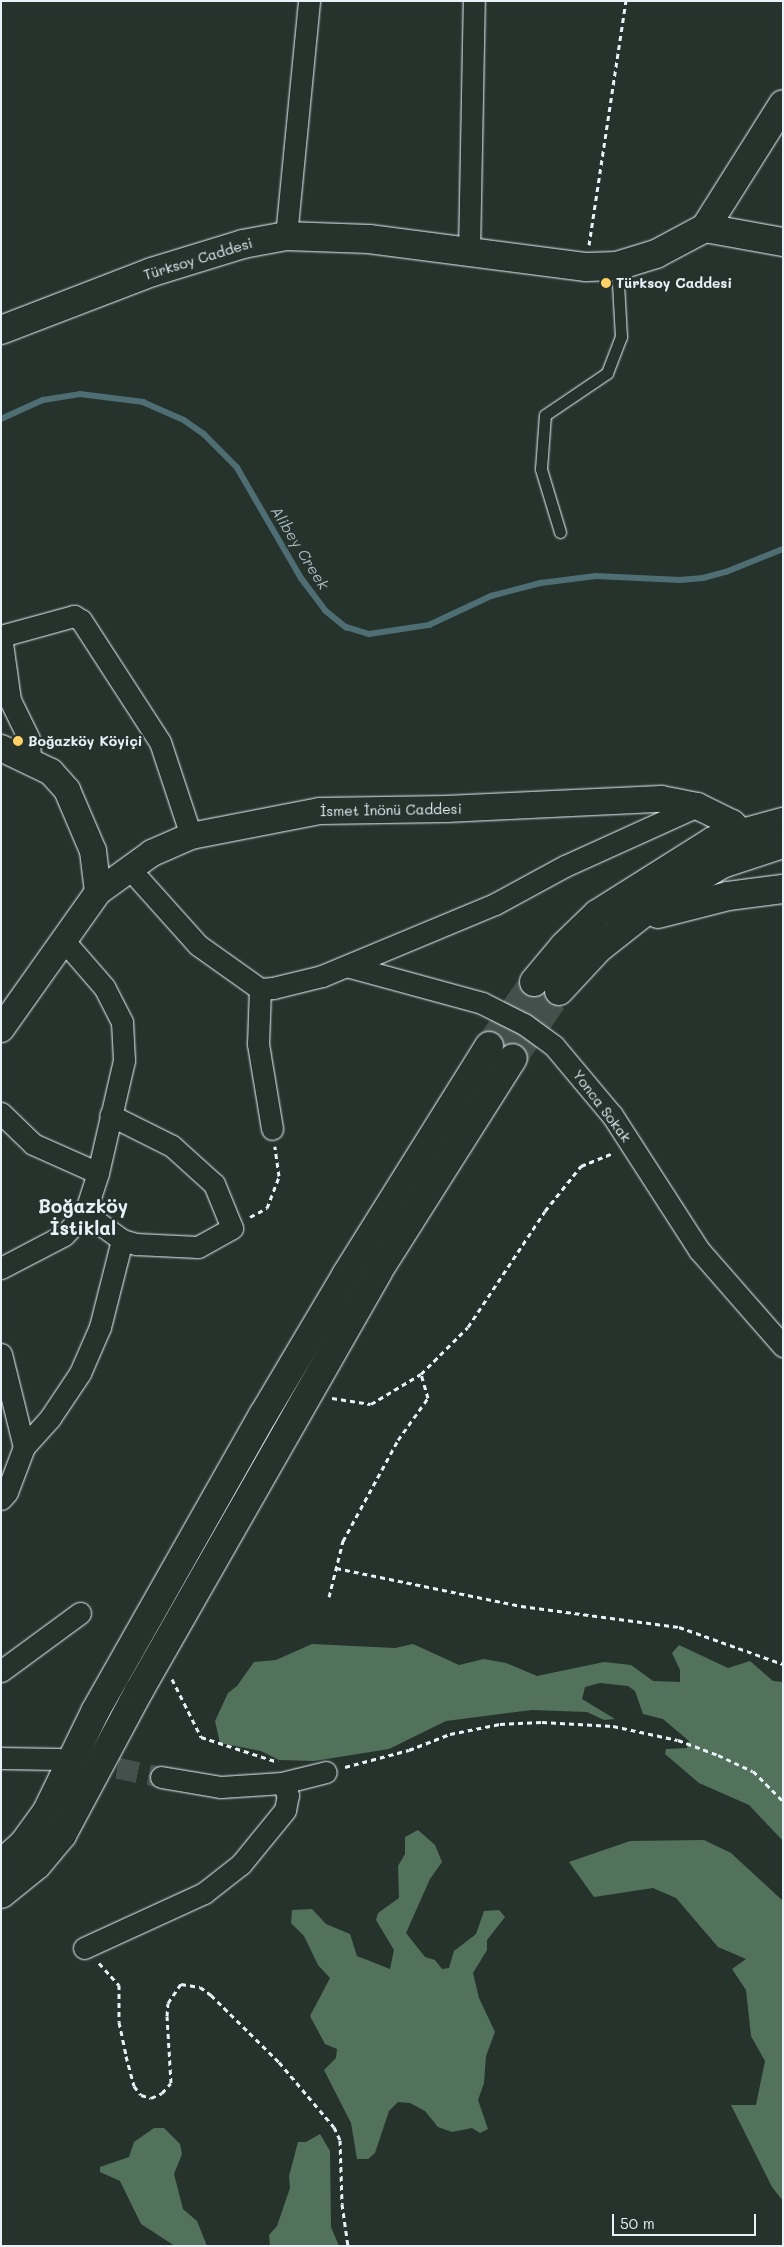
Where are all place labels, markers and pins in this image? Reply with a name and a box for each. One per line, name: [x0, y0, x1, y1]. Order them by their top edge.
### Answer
place label: Türksoy Caddesi: [616, 275, 732, 291]
marker: Türksoy Caddesi: [600, 277, 612, 289]
place label: Boğazköy Köyiçi: [28, 733, 143, 749]
marker: Boğazköy Köyiçi: [12, 735, 24, 747]

